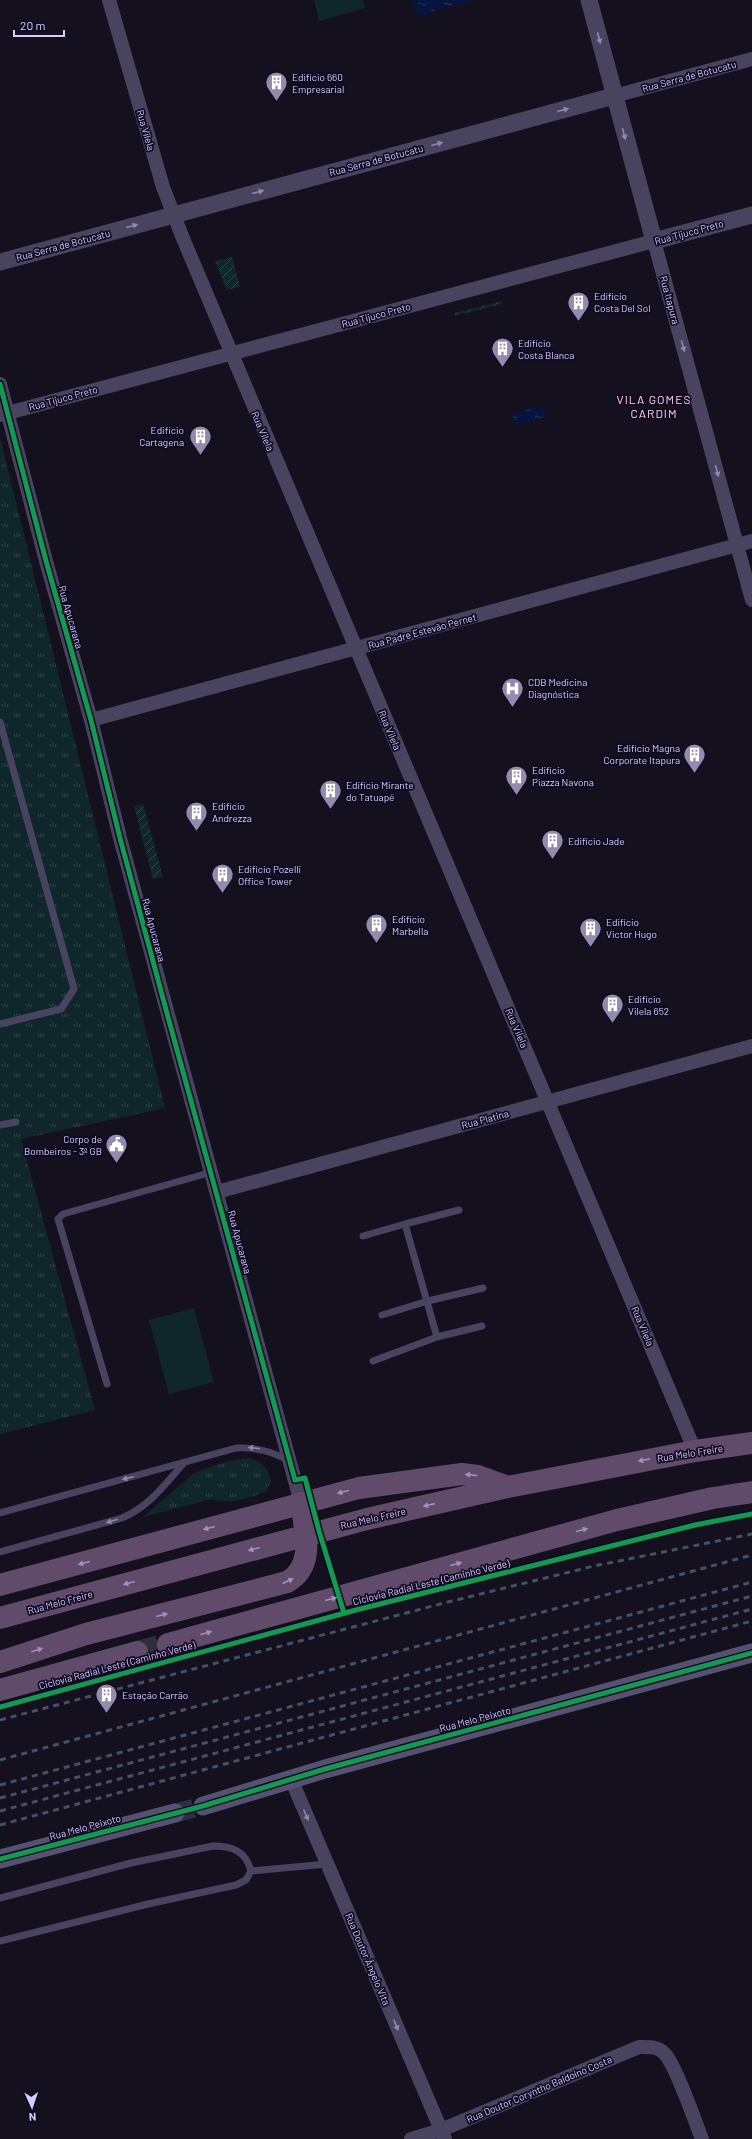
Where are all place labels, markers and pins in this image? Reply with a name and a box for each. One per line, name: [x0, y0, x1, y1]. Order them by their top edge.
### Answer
building icon: Edifício 660 Empresarial: [264, 70, 290, 103]
place label: Edifício 660 Empresarial: [292, 71, 344, 95]
building icon: Edifício Costa Del Sol: [566, 289, 592, 322]
place label: Edifício Costa Del Sol: [594, 290, 650, 314]
building icon: Edifício Costa Blanca: [489, 336, 515, 369]
place label: Edifício Costa Blanca: [518, 337, 574, 361]
building icon: Edificio Cartagena: [187, 423, 213, 456]
place label: Edificio Cartagena: [139, 424, 184, 448]
hospital icon: CDB Medicina Diagnóstica: [499, 675, 525, 708]
place label: CDB Medicina Diagnóstica: [528, 676, 587, 700]
building icon: Edifício Magna Corporate Itapura: [682, 741, 708, 774]
place label: Edifício Magna Corporate Itapura: [603, 742, 680, 766]
building icon: Edifício Piazza Navona: [504, 763, 530, 796]
place label: Edifício Piazza Navona: [532, 764, 594, 788]
building icon: Edifício Mirante do Tatuapé: [318, 778, 344, 811]
place label: Edifício Mirante do Tatuapé: [346, 779, 414, 803]
building icon: Edifício Andrezza: [183, 799, 209, 832]
place label: Edifício Andrezza: [212, 800, 252, 824]
building icon: Edifício Jade: [539, 828, 565, 861]
place label: Edifício Jade: [568, 835, 625, 847]
building icon: Edifício Pozelli Office Tower: [209, 862, 235, 895]
place label: Edifício Pozelli Office Tower: [238, 863, 301, 887]
building icon: Edifício Marbella: [364, 912, 390, 945]
place label: Edifício Marbella: [392, 913, 428, 937]
building icon: Edifício Victor Hugo: [578, 915, 604, 948]
place label: Edifício Victor Hugo: [606, 916, 657, 940]
building icon: Edifício Vilela 652: [600, 992, 626, 1025]
place label: Edifício Vilela 652: [628, 993, 669, 1017]
public building icon: Corpo de Bombeiros - 3º GB: [104, 1132, 130, 1165]
place label: Corpo de Bombeiros - 3º GB: [24, 1133, 102, 1157]
building icon: Estação Carrão: [93, 1682, 119, 1715]
place label: Estação Carrão: [122, 1689, 188, 1701]

